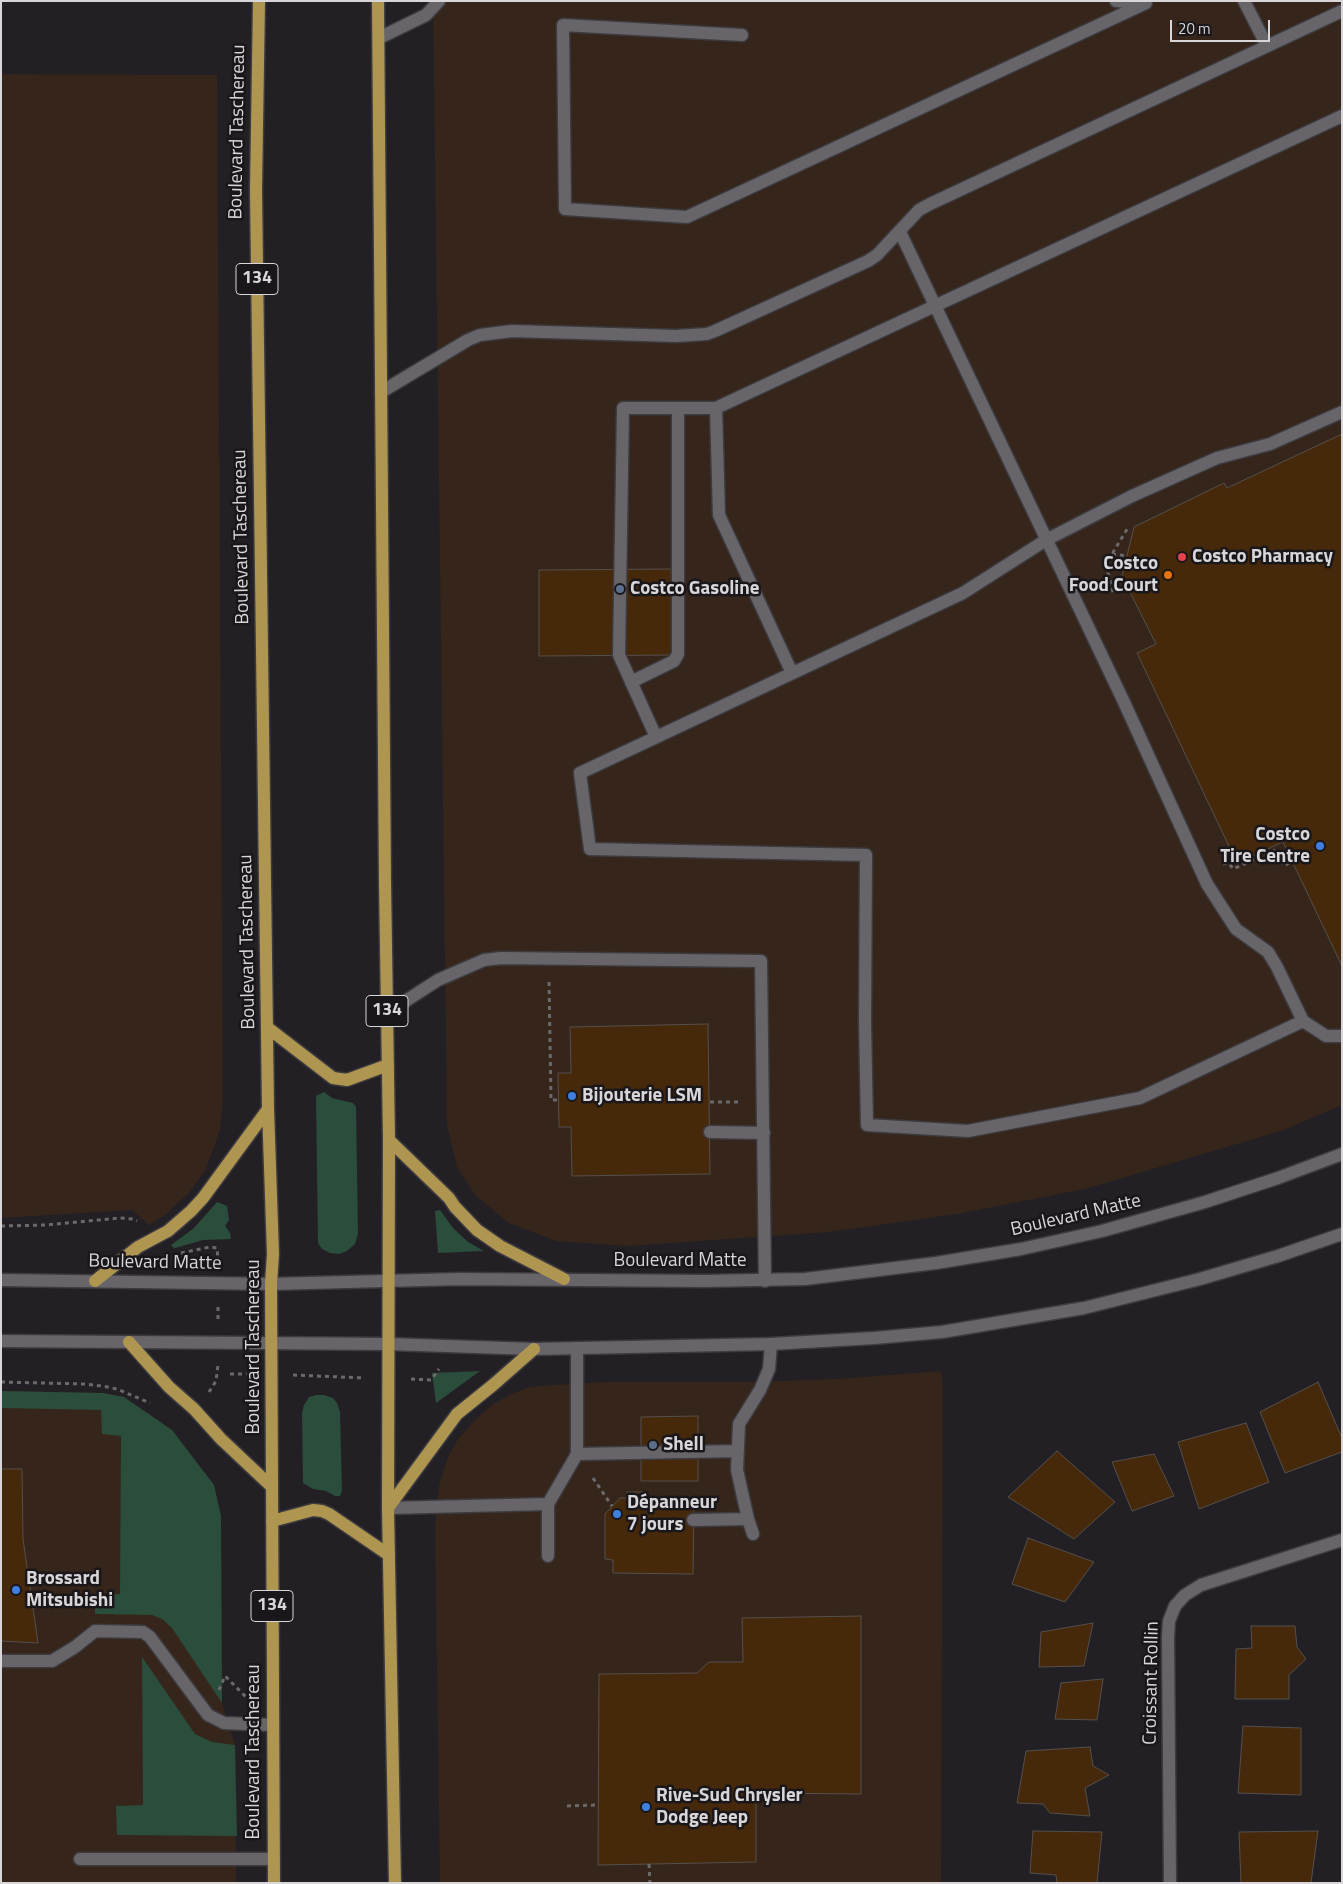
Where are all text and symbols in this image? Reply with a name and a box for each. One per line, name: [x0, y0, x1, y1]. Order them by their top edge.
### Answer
scale bar: [1173, 10, 1273, 42]
text: 20 m: [1178, 17, 1211, 40]
street label: Boulevard Taschereau: [225, 44, 251, 220]
road number: 134: [236, 264, 278, 294]
street label: Boulevard Taschereau: [229, 449, 255, 625]
place label: Costco Pharmacy: [1192, 546, 1333, 568]
marker: Costco Pharmacy: [1176, 551, 1188, 563]
place label: Costco Food Court: [1069, 553, 1158, 597]
marker: Costco Food Court: [1162, 569, 1174, 581]
place label: Costco Gasoline: [630, 578, 759, 600]
marker: Costco Gasoline: [614, 583, 626, 595]
place label: Costco Tire Centre: [1220, 824, 1310, 868]
marker: Costco Tire Centre: [1314, 840, 1326, 852]
street label: Boulevard Taschereau: [235, 854, 261, 1030]
road number: 134: [366, 996, 408, 1026]
place label: Bijouterie LSM: [582, 1085, 702, 1107]
marker: Bijouterie LSM: [566, 1090, 578, 1102]
street label: Boulevard Matte: [1009, 1190, 1143, 1242]
street label: Boulevard Matte: [88, 1250, 222, 1276]
street label: Boulevard Matte: [613, 1250, 747, 1272]
street label: Boulevard Taschereau: [243, 1259, 265, 1435]
place label: Shell: [663, 1434, 704, 1456]
marker: Shell: [647, 1439, 659, 1451]
place label: Dépanneur 7 jours: [627, 1492, 717, 1536]
marker: Dépanneur 7 jours: [611, 1508, 623, 1520]
place label: Brossard Mitsubishi: [26, 1568, 113, 1612]
marker: Brossard Mitsubishi: [10, 1584, 22, 1596]
road number: 134: [251, 1590, 293, 1622]
street label: Croissant Rollin: [1140, 1621, 1164, 1745]
street label: Boulevard Taschereau: [243, 1664, 265, 1840]
place label: Rive-Sud Chrysler Dodge Jeep: [656, 1785, 803, 1829]
marker: Rive-Sud Chrysler Dodge Jeep: [640, 1801, 652, 1813]

